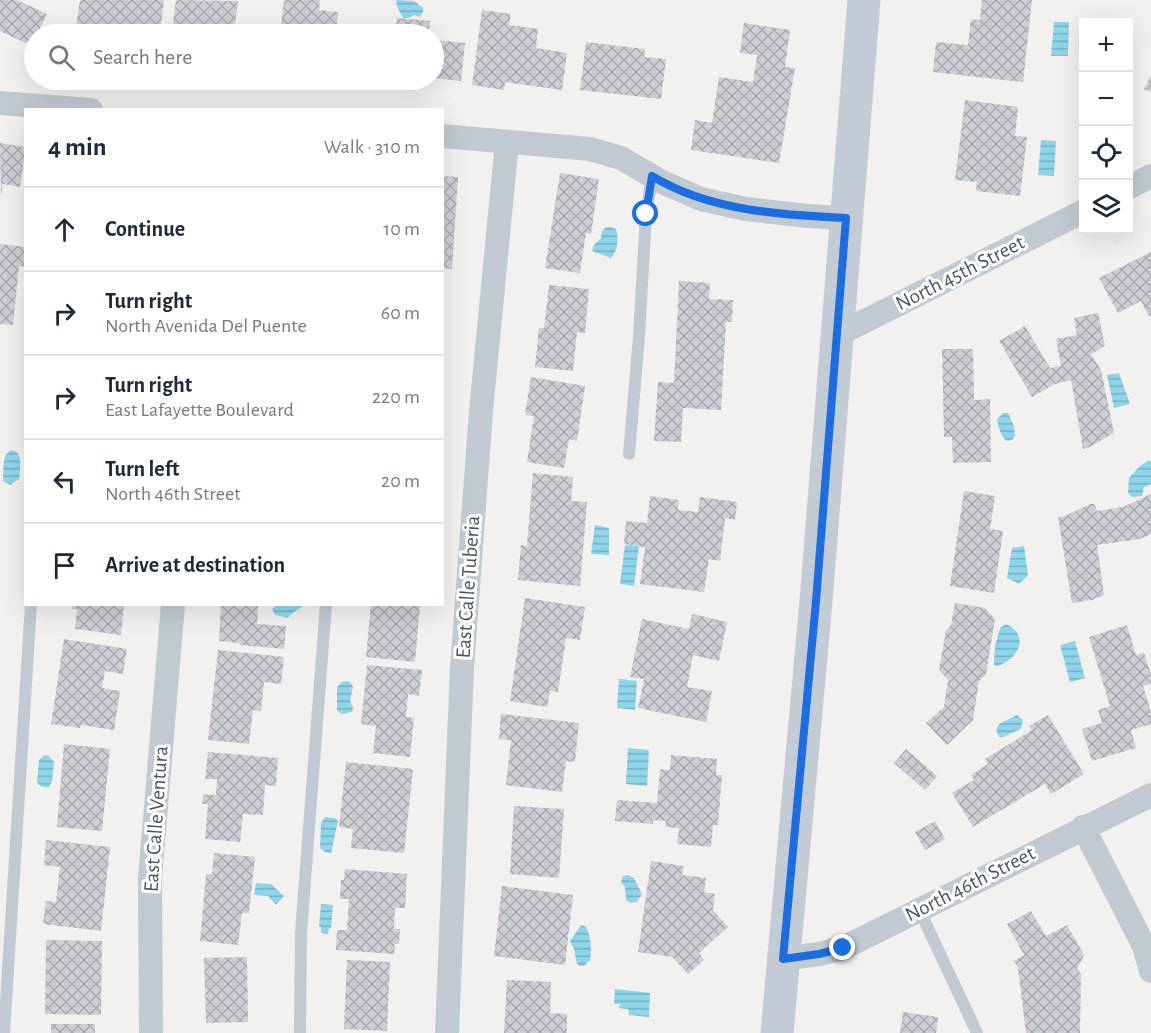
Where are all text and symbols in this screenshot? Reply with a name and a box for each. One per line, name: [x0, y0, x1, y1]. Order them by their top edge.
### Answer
map controls: [1079, 18, 1133, 234]
button: +: [1079, 18, 1133, 72]
search box: [24, 24, 444, 90]
icon: search: [45, 41, 78, 74]
text: Search here: [93, 46, 192, 68]
button: −: [1079, 72, 1133, 126]
button: locate: [1079, 126, 1133, 180]
text: 4 min: [48, 134, 107, 160]
text: Walk · 310 m: [324, 137, 420, 157]
button: layers: [1079, 180, 1133, 234]
route start: [632, 200, 658, 226]
icon: ahead: [48, 213, 81, 246]
text: Continue: [105, 218, 185, 240]
text: 10 m: [383, 219, 420, 239]
street label: North 45th Street: [892, 231, 1028, 314]
text: Turn right: [105, 290, 192, 312]
icon: right: [48, 297, 81, 330]
text: 60 m: [381, 303, 420, 323]
text: North Avenida Del Puente: [105, 316, 307, 336]
text: Turn right: [105, 374, 192, 396]
icon: right: [48, 381, 81, 414]
text: 220 m: [372, 387, 420, 407]
text: East Lafayette Boulevard: [105, 400, 294, 420]
text: Turn left: [105, 458, 179, 480]
icon: left: [48, 465, 81, 498]
text: 20 m: [381, 471, 420, 491]
text: North 46th Street: [105, 484, 241, 504]
street label: East Calle Tuberia: [453, 515, 483, 659]
icon: arrive: [48, 549, 81, 582]
text: Arrive at destination: [105, 554, 285, 576]
street label: East Calle Ventura: [140, 745, 172, 893]
street label: North 46th Street: [902, 842, 1038, 926]
route end: [829, 934, 855, 960]

